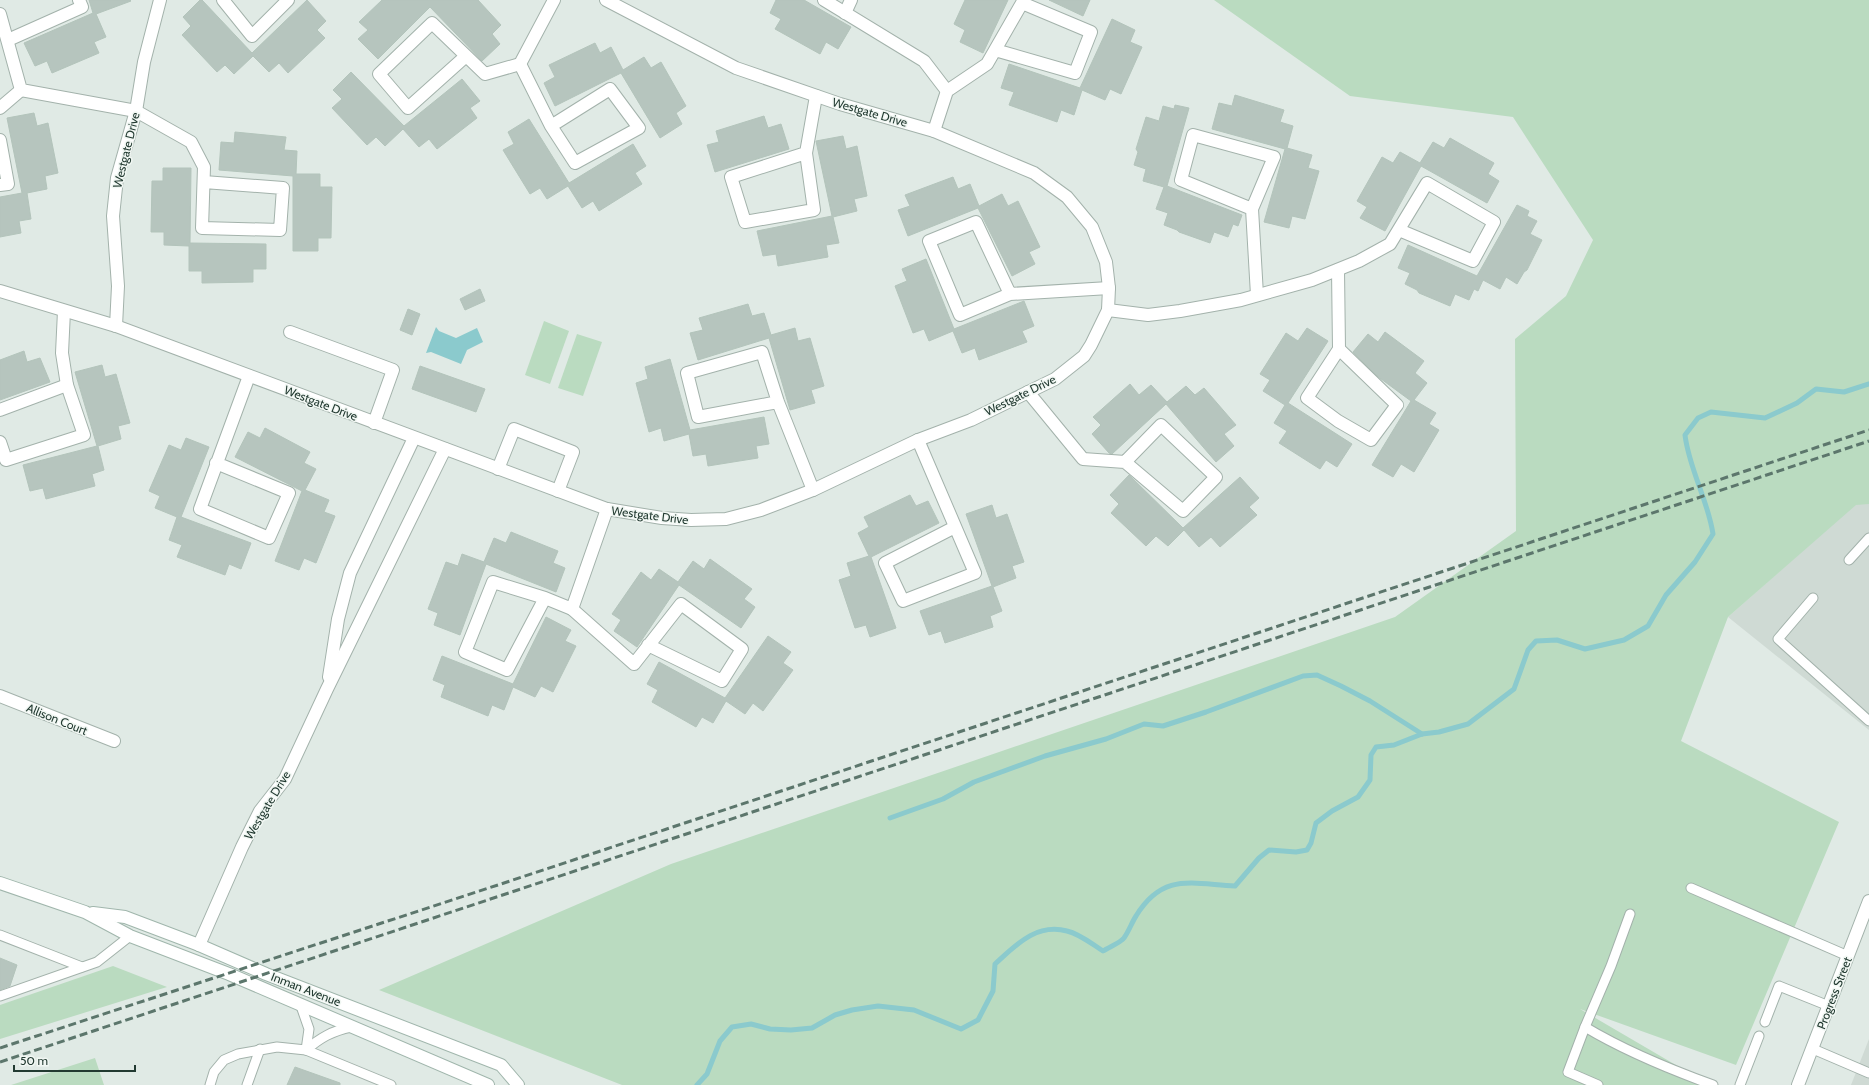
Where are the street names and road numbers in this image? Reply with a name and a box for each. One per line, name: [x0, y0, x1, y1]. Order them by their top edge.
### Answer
street label: Westgate Drive: [831, 94, 909, 130]
street label: Westgate Drive: [109, 111, 143, 189]
street label: Westgate Drive: [982, 371, 1058, 419]
street label: Westgate Drive: [282, 382, 360, 424]
street label: Westgate Drive: [611, 503, 689, 527]
street label: Allison Court: [24, 700, 90, 738]
street label: Westgate Drive: [241, 768, 293, 842]
street label: Progress Street: [1813, 955, 1855, 1031]
street label: Inman Avenue: [269, 969, 343, 1009]

